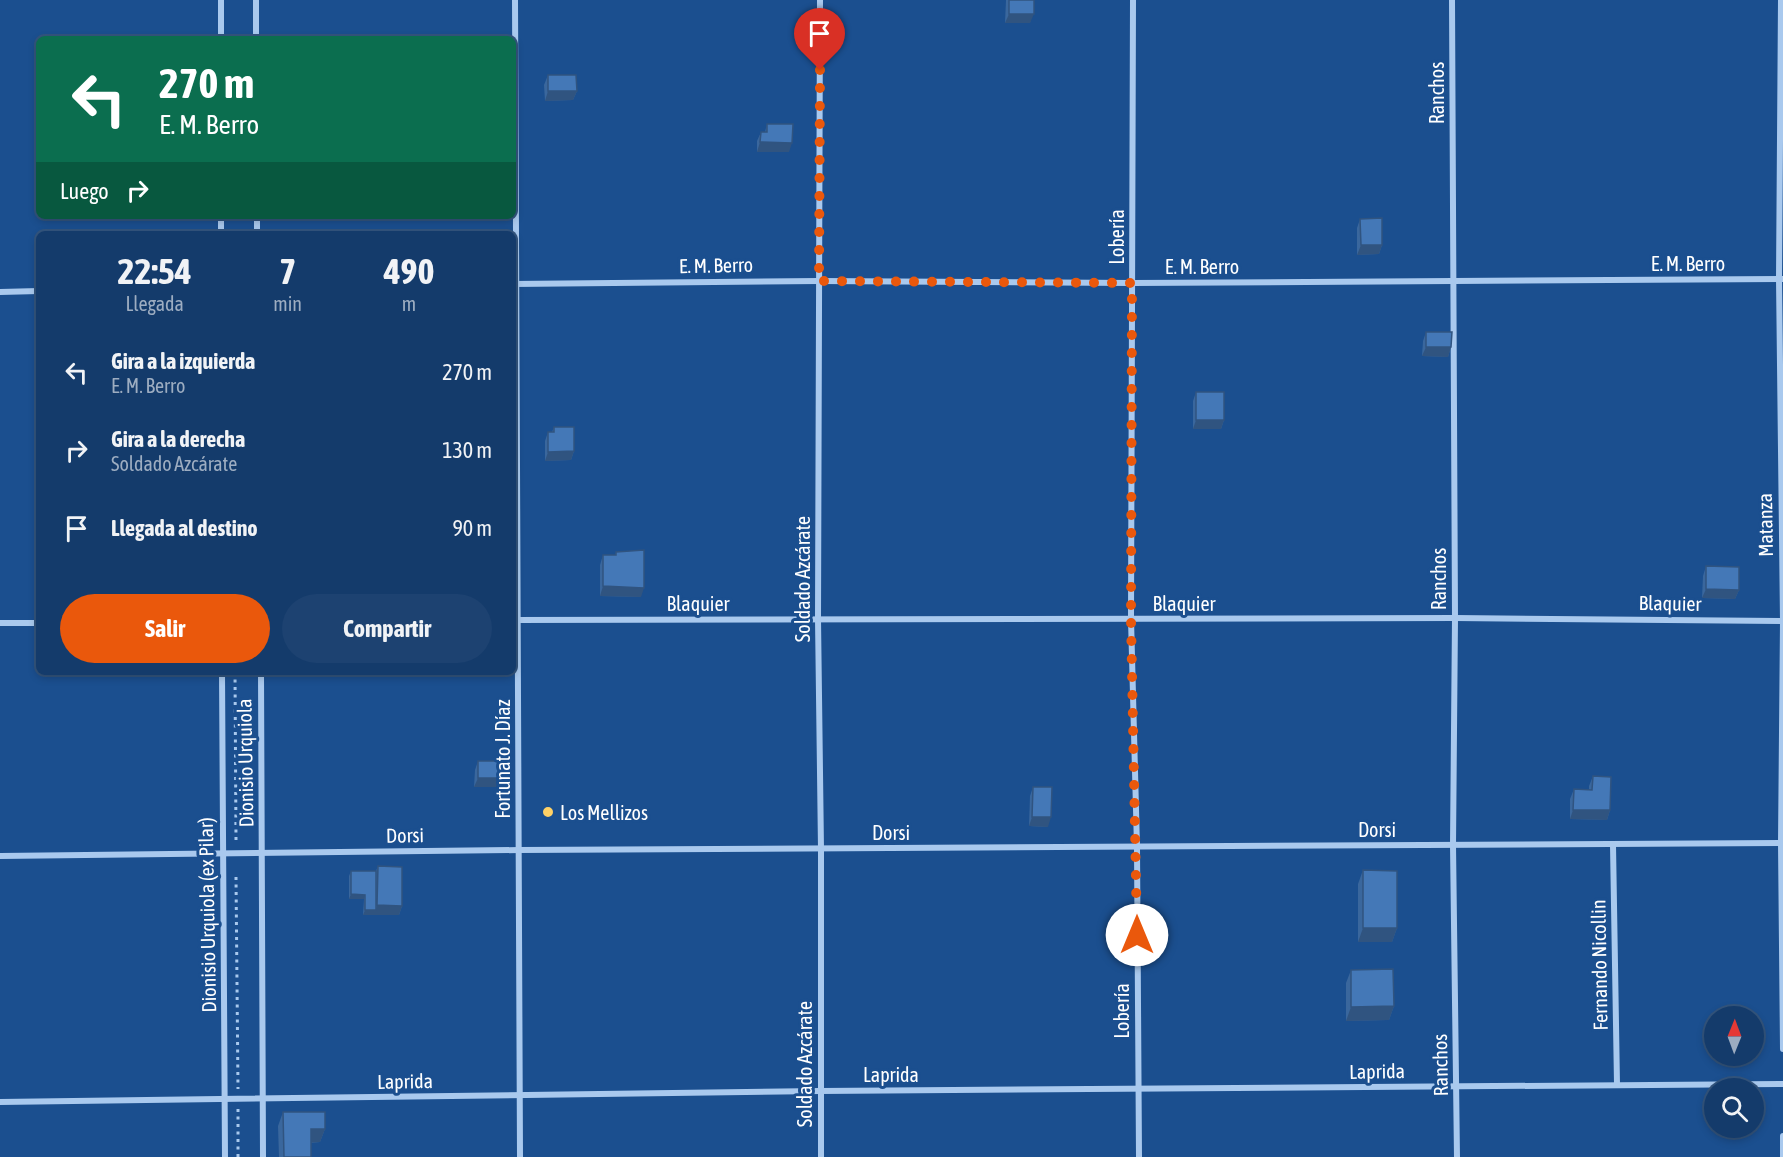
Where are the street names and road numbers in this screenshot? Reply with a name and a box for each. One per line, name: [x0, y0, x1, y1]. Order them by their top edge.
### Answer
street label: Ranchos: [1425, 62, 1448, 124]
street label: Lobería: [1105, 209, 1128, 265]
street label: E. M. Berro: [1651, 252, 1725, 275]
street label: E. M. Berro: [679, 253, 753, 277]
street label: E. M. Berro: [1165, 255, 1239, 278]
street label: Matanza: [1753, 493, 1777, 557]
street label: Soldado Azcárate: [791, 516, 814, 642]
street label: Ranchos: [1427, 548, 1450, 610]
street label: Blaquier: [1638, 591, 1703, 615]
street label: Blaquier: [667, 592, 730, 615]
street label: Blaquier: [1153, 592, 1216, 615]
street label: Dionisio Urquiola: [232, 698, 258, 828]
street label: Fortunato J. Díaz: [491, 699, 514, 819]
street label: Dionisio Urquiola (ex Pilar): [194, 817, 220, 1013]
street label: Dorsi: [1358, 818, 1396, 841]
street label: Dorsi: [872, 821, 910, 844]
street label: Dorsi: [386, 823, 424, 847]
street label: Fernando Nicollin: [1586, 899, 1612, 1031]
street label: Lobería: [1110, 983, 1133, 1039]
street label: Soldado Azcárate: [793, 1001, 816, 1127]
street label: Ranchos: [1428, 1034, 1452, 1096]
street label: Laprida: [1349, 1059, 1405, 1083]
street label: Laprida: [863, 1063, 919, 1086]
street label: Laprida: [377, 1069, 433, 1093]

